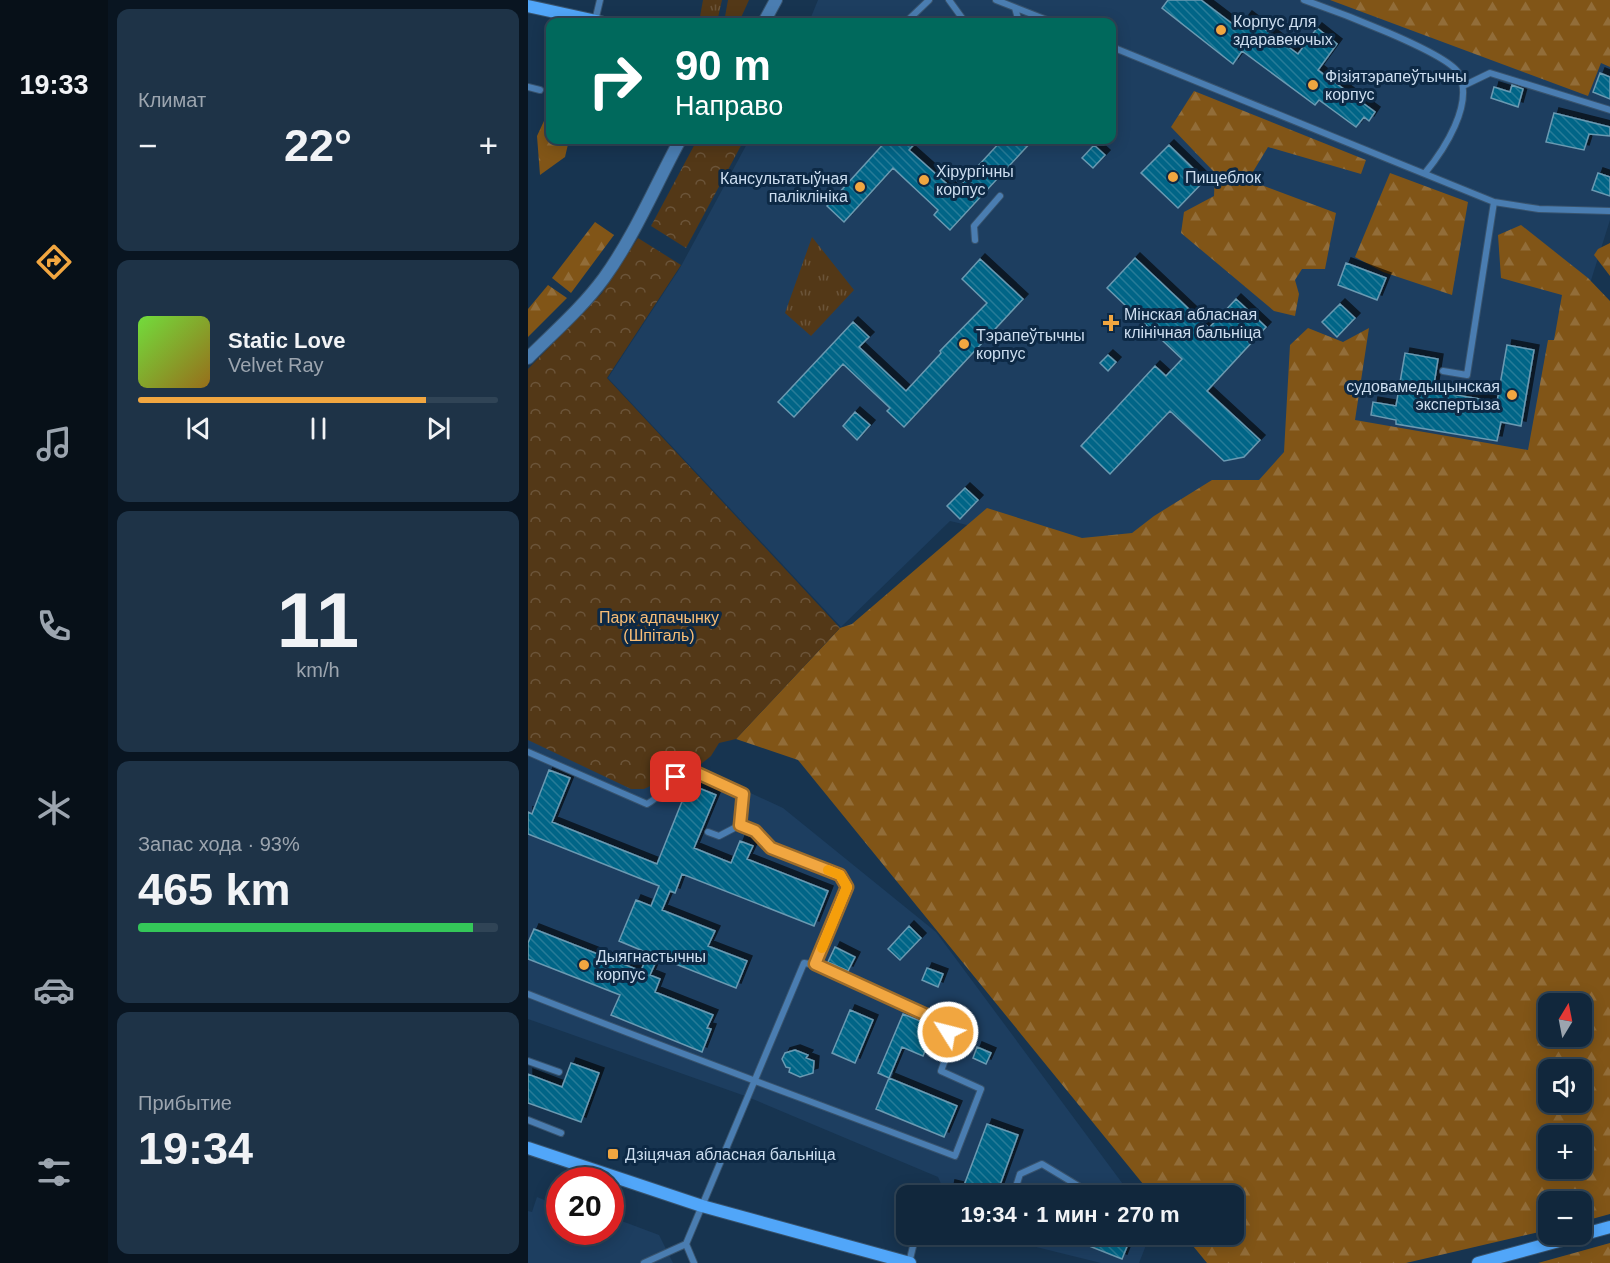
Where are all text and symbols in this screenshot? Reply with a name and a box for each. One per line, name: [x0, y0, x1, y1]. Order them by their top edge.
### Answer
place label: Корпус для здаравеючых: [1233, 13, 1333, 48]
marker: Корпус для здаравеючых: [1214, 23, 1228, 37]
icon: right: [576, 42, 654, 120]
text: 90 m: [675, 42, 771, 89]
place label: Фізіятэрапеўтычны корпус: [1325, 68, 1467, 103]
text: 19:33: [19, 70, 89, 100]
marker: Фізіятэрапеўтычны корпус: [1306, 78, 1320, 92]
text: Климат: [138, 89, 206, 111]
text: Направо: [675, 91, 783, 121]
text: 22°: [284, 120, 352, 171]
text: −: [138, 127, 157, 164]
text: +: [479, 127, 498, 164]
place label: Хірургічны корпус: [936, 163, 1014, 198]
place label: Пищеблок: [1185, 169, 1262, 186]
place label: Кансультатыўная паліклініка: [720, 170, 848, 205]
marker: Пищеблок: [1166, 170, 1180, 184]
marker: Хірургічны корпус: [917, 173, 931, 187]
marker: Кансультатыўная паліклініка: [853, 180, 867, 194]
icon: directions: [33, 241, 75, 283]
place label: Мінская абласная клінічная бальніца: [1124, 306, 1262, 341]
marker: Мінская абласная клінічная бальніца: [1102, 314, 1120, 332]
place label: Тэрапеўтычны корпус: [976, 327, 1085, 362]
text: Static Love: [228, 328, 345, 353]
marker: Тэрапеўтычны корпус: [957, 337, 971, 351]
text: Velvet Ray: [228, 354, 324, 376]
place label: судовамедыцынская экспертыза: [1346, 378, 1500, 413]
marker: судовамедыцынская экспертыза: [1505, 388, 1519, 402]
icon: previous: [182, 412, 215, 445]
icon: pause: [302, 412, 335, 445]
icon: next: [422, 412, 455, 445]
icon: music: [33, 423, 75, 465]
text: 11: [277, 576, 359, 664]
icon: phone: [33, 605, 75, 647]
park label: Парк адпачынку (Шпіталь): [599, 609, 719, 644]
text: km/h: [296, 659, 340, 681]
pin: [650, 751, 701, 802]
icon: arrive: [659, 760, 692, 793]
icon: climate: [33, 787, 75, 829]
text: Запас хода · 93%: [138, 833, 300, 855]
text: 465 km: [138, 864, 291, 915]
place label: Дыягнастычны корпус: [596, 948, 706, 983]
marker: Дыягнастычны корпус: [577, 958, 591, 972]
icon: car: [33, 969, 75, 1011]
north arrow: [1538, 993, 1592, 1047]
map controls: [1538, 993, 1592, 1245]
position arrow: [916, 1000, 980, 1064]
button: sound: [1538, 1059, 1592, 1113]
text: Прибытие: [138, 1092, 232, 1114]
text: 19:34: [138, 1123, 253, 1174]
button: +: [1538, 1125, 1592, 1179]
place label: Дзіцячая абласная бальніца: [625, 1146, 836, 1163]
marker: Дзіцячая абласная бальніца: [606, 1147, 620, 1161]
icon: filters: [33, 1151, 75, 1193]
speed limit sign: 20: [546, 1167, 624, 1245]
button: −: [1538, 1191, 1592, 1245]
text: 19:34 · 1 мин · 270 m: [960, 1202, 1180, 1227]

